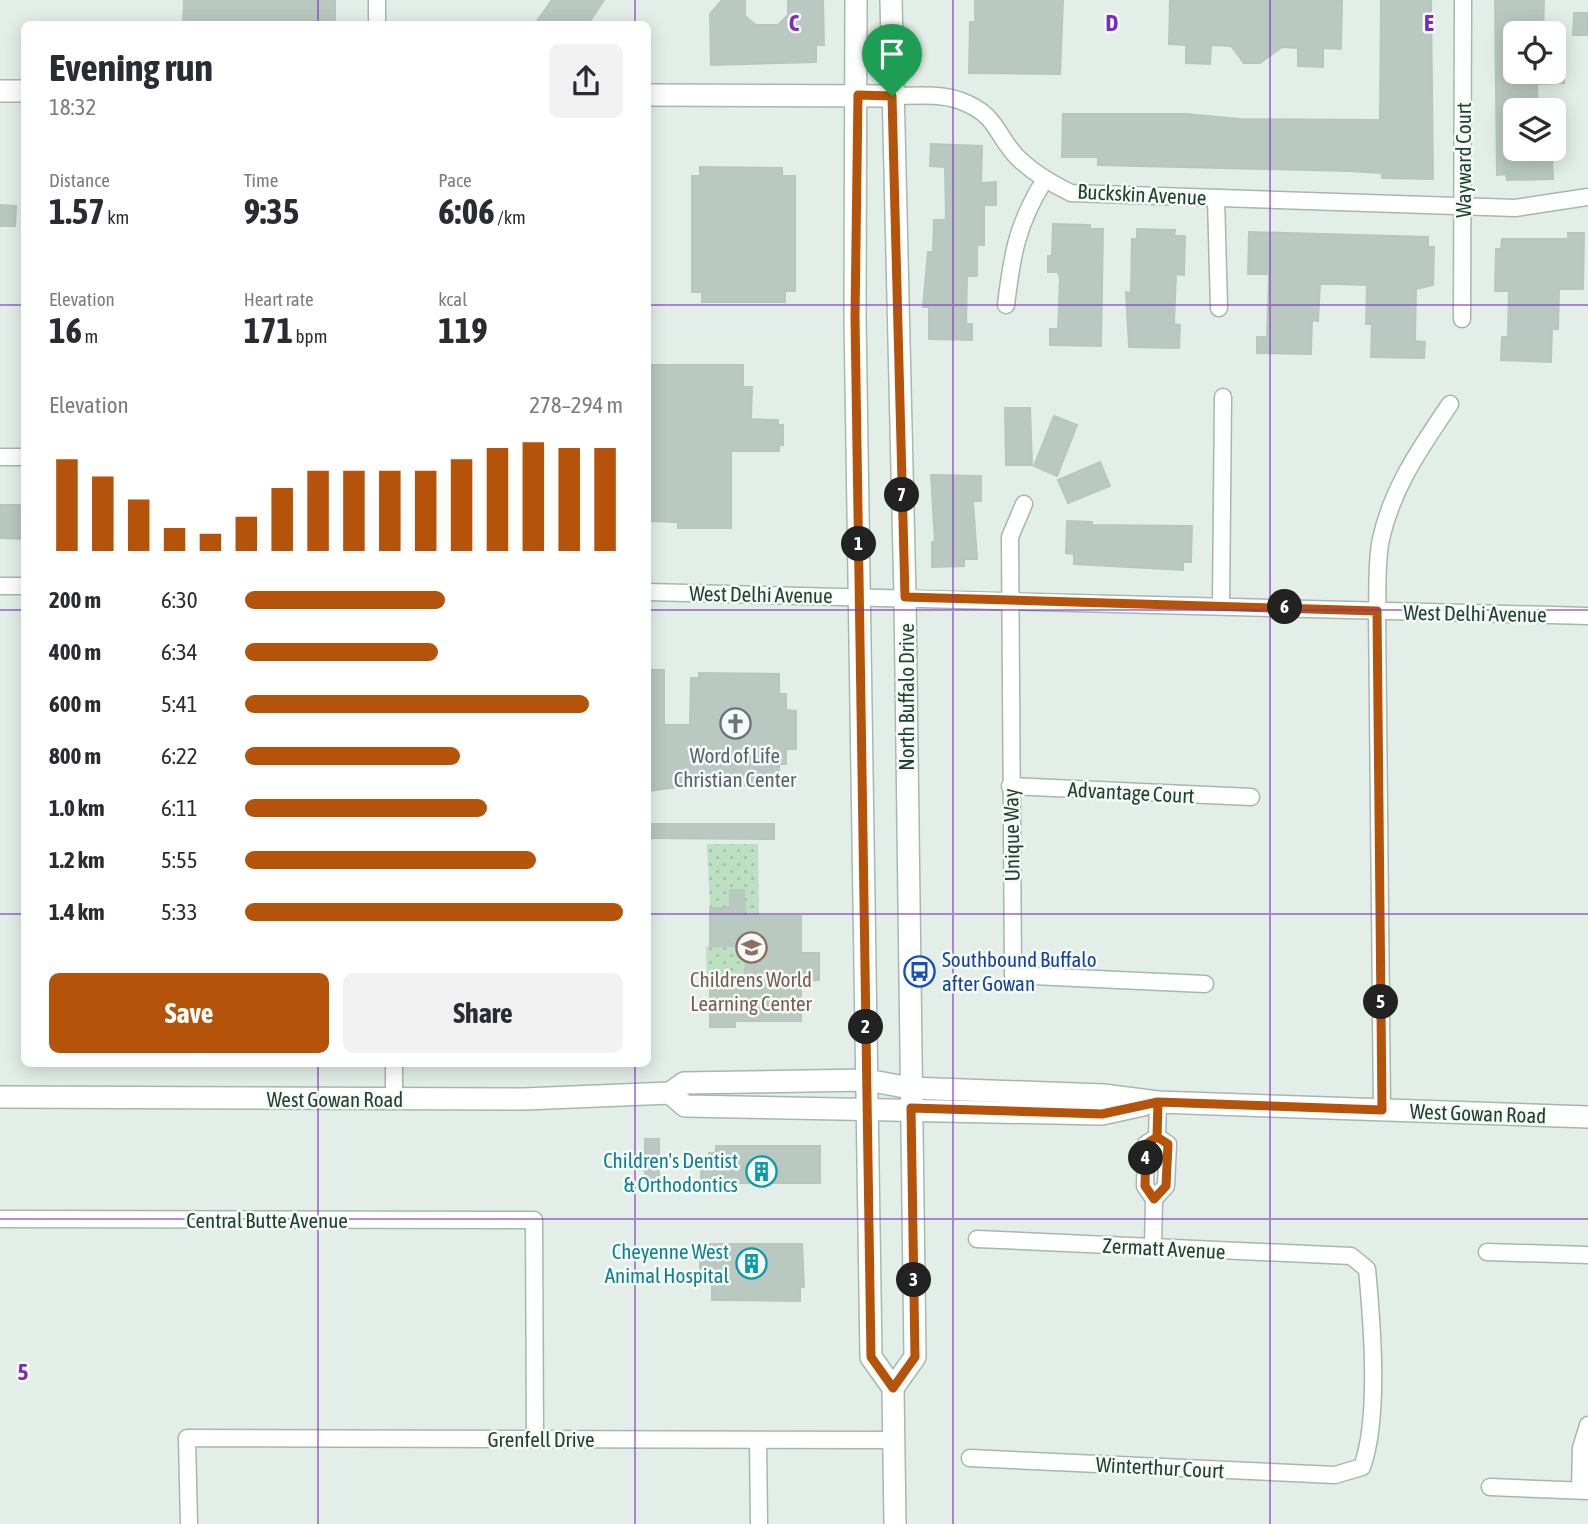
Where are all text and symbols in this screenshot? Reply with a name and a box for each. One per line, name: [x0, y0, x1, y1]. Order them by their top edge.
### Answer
text: C: [789, 10, 800, 36]
text: D: [1106, 10, 1119, 36]
text: E: [1424, 10, 1434, 36]
map controls: [1503, 21, 1566, 161]
button: locate: [1503, 21, 1566, 84]
pin: [862, 24, 922, 96]
icon: arrive: [873, 35, 911, 73]
button: share: [549, 44, 623, 118]
text: Evening run: [49, 46, 213, 89]
text: 18:32: [49, 94, 96, 120]
button: layers: [1503, 98, 1566, 161]
street label: Wayward Court: [1451, 102, 1475, 218]
text: Distance: [49, 169, 110, 191]
text: Time: [244, 169, 278, 191]
text: Pace: [438, 169, 472, 191]
street label: Buckskin Avenue: [1077, 179, 1207, 209]
text: 1.57: [49, 191, 105, 231]
text: 9:35: [244, 191, 299, 231]
text: 6:06: [438, 191, 495, 231]
text: km: [105, 206, 129, 228]
text: /km: [495, 206, 526, 228]
text: Elevation: [49, 288, 115, 310]
text: Heart rate: [244, 288, 314, 310]
text: kcal: [438, 288, 467, 310]
text: 16: [49, 310, 82, 350]
text: 171: [244, 310, 293, 350]
text: 119: [438, 310, 488, 350]
text: m: [82, 325, 98, 347]
text: bpm: [293, 325, 327, 347]
text: Elevation: [49, 392, 129, 418]
text: 278–294 m: [529, 392, 623, 418]
pin: 7: [884, 477, 920, 512]
text: 7: [897, 483, 906, 505]
pin: 1: [842, 526, 876, 562]
text: 1: [854, 532, 863, 554]
street label: West Delhi Avenue: [689, 581, 833, 607]
text: 200 m: [49, 587, 101, 613]
text: 6:30: [161, 587, 198, 613]
pin: 6: [1268, 590, 1302, 624]
text: 6: [1280, 595, 1289, 617]
street label: West Delhi Avenue: [1403, 600, 1547, 626]
street label: North Buffalo Drive: [894, 623, 918, 771]
text: 400 m: [49, 639, 101, 665]
text: 6:34: [161, 639, 198, 665]
text: 600 m: [49, 691, 101, 717]
text: 5:41: [161, 691, 198, 717]
church icon: Word of Life Christian Center: [718, 706, 752, 740]
text: 800 m: [49, 743, 101, 769]
text: 6:22: [161, 743, 198, 769]
place label: Word of Life Christian Center: [674, 743, 797, 791]
street label: Advantage Court: [1067, 777, 1195, 807]
street label: Unique Way: [998, 788, 1024, 882]
text: 1.0 km: [49, 795, 105, 821]
text: 6:11: [161, 795, 198, 821]
text: 1.2 km: [49, 847, 105, 873]
text: 5:55: [161, 847, 198, 873]
text: 1.4 km: [49, 899, 105, 925]
text: 5:33: [161, 899, 198, 925]
school or university icon: Childrens World Learning Center: [734, 930, 768, 964]
place label: Southbound Buffalo after Gowan: [942, 947, 1097, 995]
bus stop icon: Southbound Buffalo after Gowan: [902, 954, 936, 988]
place label: Childrens World Learning Center: [690, 967, 813, 1015]
button: Save: [49, 973, 329, 1053]
button: Share: [343, 973, 623, 1053]
pin: 5: [1364, 984, 1398, 1020]
text: 5: [1376, 990, 1385, 1012]
pin: 2: [848, 1010, 884, 1044]
text: 2: [861, 1015, 870, 1037]
street label: West Gowan Road: [267, 1087, 403, 1111]
street label: West Gowan Road: [1409, 1099, 1547, 1127]
pin: 4: [1128, 1140, 1164, 1176]
text: 4: [1141, 1146, 1150, 1168]
place label: Children's Dentist & Orthodontics: [603, 1148, 738, 1196]
building icon: Children's Dentist & Orthodontics: [744, 1155, 778, 1189]
street label: Central Butte Avenue: [186, 1208, 348, 1232]
street label: Zermatt Avenue: [1102, 1233, 1226, 1263]
place label: Cheyenne West Animal Hospital: [605, 1239, 729, 1287]
building icon: Cheyenne West Animal Hospital: [735, 1246, 769, 1280]
pin: 3: [897, 1262, 932, 1298]
text: 3: [909, 1268, 918, 1290]
text: 5: [18, 1359, 29, 1385]
street label: Grenfell Drive: [487, 1427, 595, 1451]
street label: Winterthur Court: [1095, 1452, 1225, 1482]

